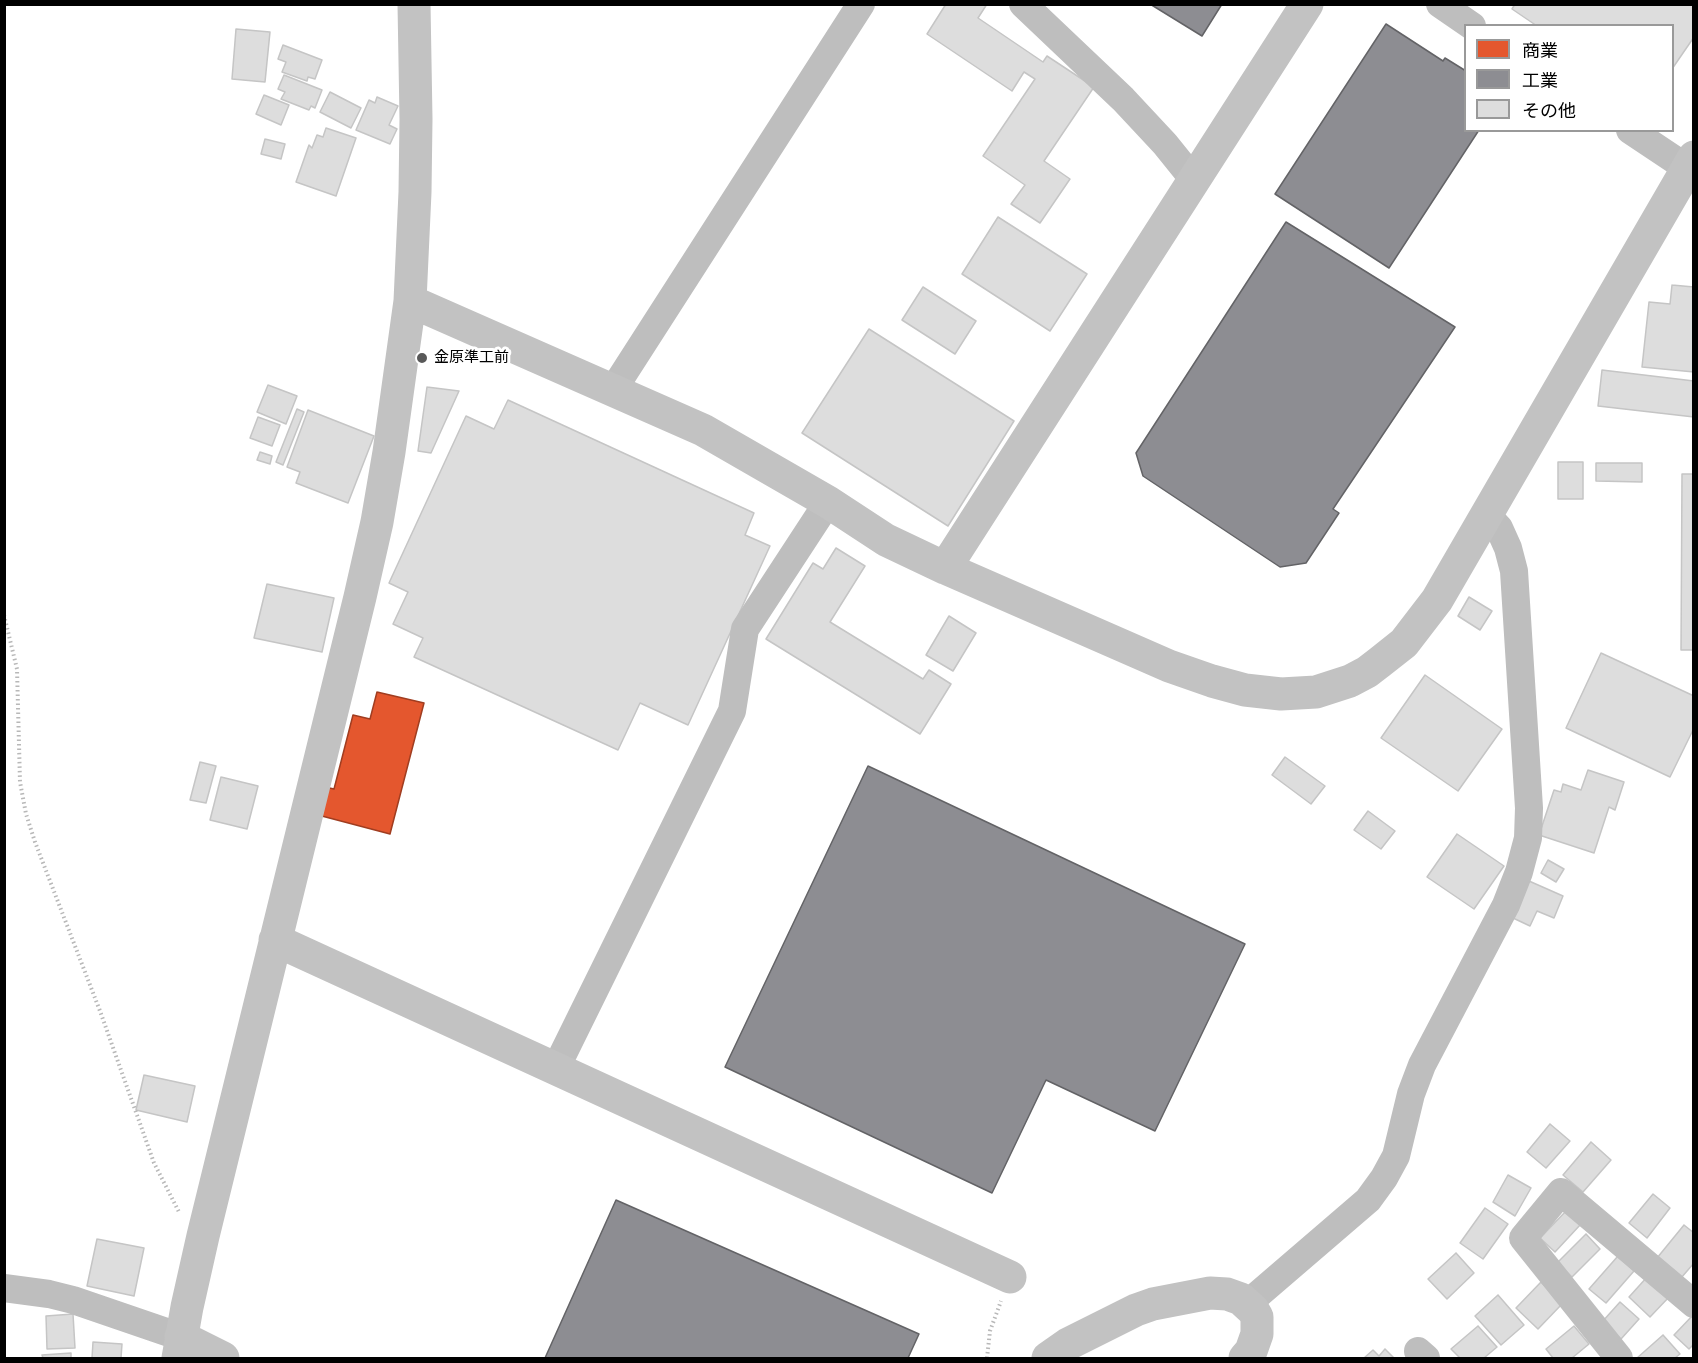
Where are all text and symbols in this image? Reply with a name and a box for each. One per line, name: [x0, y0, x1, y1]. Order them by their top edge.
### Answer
legend: [1464, 24, 1674, 132]
text: 商業: [1522, 41, 1558, 61]
text: 工業: [1522, 71, 1558, 91]
text: その他: [1522, 101, 1576, 121]
place label: 金原準工前: [434, 349, 509, 367]
marker: 金原準工前: [415, 351, 429, 365]

